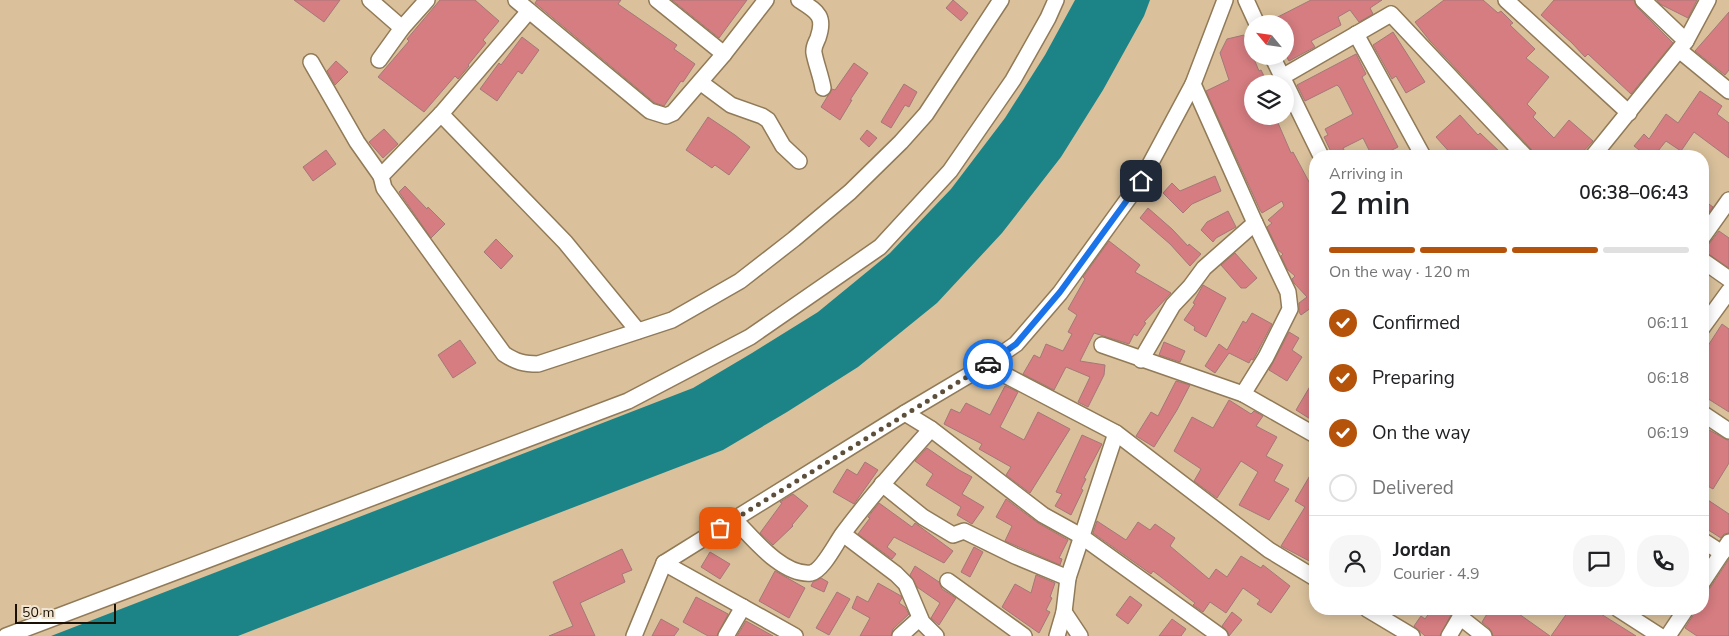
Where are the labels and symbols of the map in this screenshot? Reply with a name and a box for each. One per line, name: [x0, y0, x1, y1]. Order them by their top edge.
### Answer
north arrow: [1244, 15, 1294, 65]
pin: [1120, 160, 1162, 202]
courier: [963, 339, 1013, 389]
pin: [699, 507, 741, 549]
scale bar: [15, 601, 116, 624]

